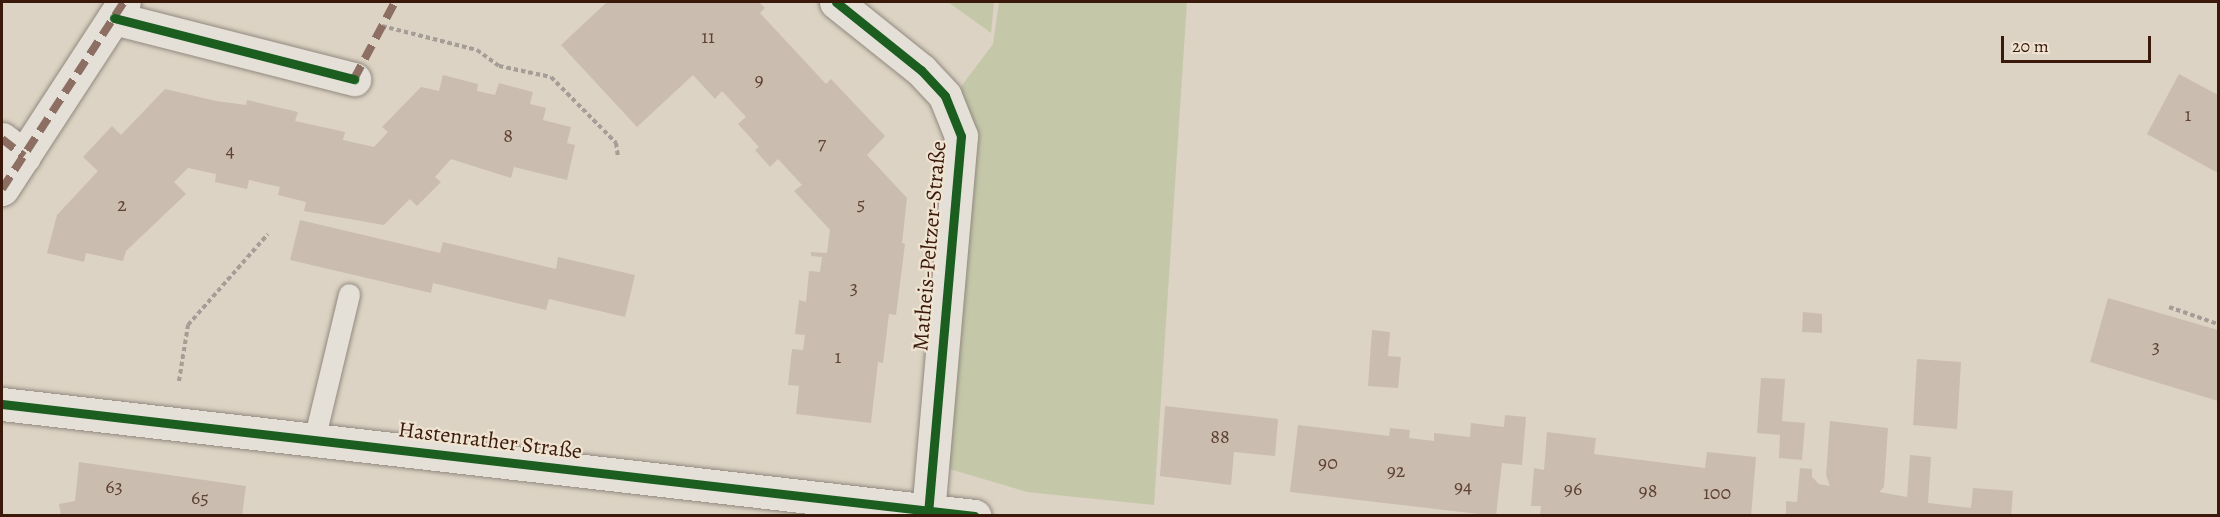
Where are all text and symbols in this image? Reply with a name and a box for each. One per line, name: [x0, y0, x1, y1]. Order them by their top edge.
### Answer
house number: 11: [701, 24, 715, 48]
scale bar: [2004, 24, 2154, 62]
text: 20 m: [2012, 34, 2049, 58]
house number: 9: [754, 67, 764, 91]
house number: 1: [2185, 102, 2191, 126]
house number: 8: [503, 123, 513, 147]
house number: 7: [818, 130, 826, 154]
house number: 4: [225, 138, 235, 162]
street label: Matheis-Peltzer-Straße: [908, 140, 952, 352]
house number: 5: [857, 191, 865, 215]
house number: 2: [117, 192, 127, 216]
house number: 3: [850, 275, 858, 299]
house number: 3: [2152, 334, 2160, 358]
house number: 1: [835, 344, 841, 368]
street label: Hastenrather Straße: [397, 417, 583, 465]
house number: 88: [1210, 424, 1230, 448]
house number: 90: [1318, 450, 1338, 474]
house number: 92: [1387, 458, 1405, 482]
house number: 63: [105, 474, 123, 498]
house number: 94: [1454, 474, 1472, 498]
house number: 96: [1564, 476, 1582, 500]
house number: 98: [1639, 478, 1657, 502]
house number: 100: [1703, 480, 1731, 504]
house number: 65: [191, 485, 209, 509]

